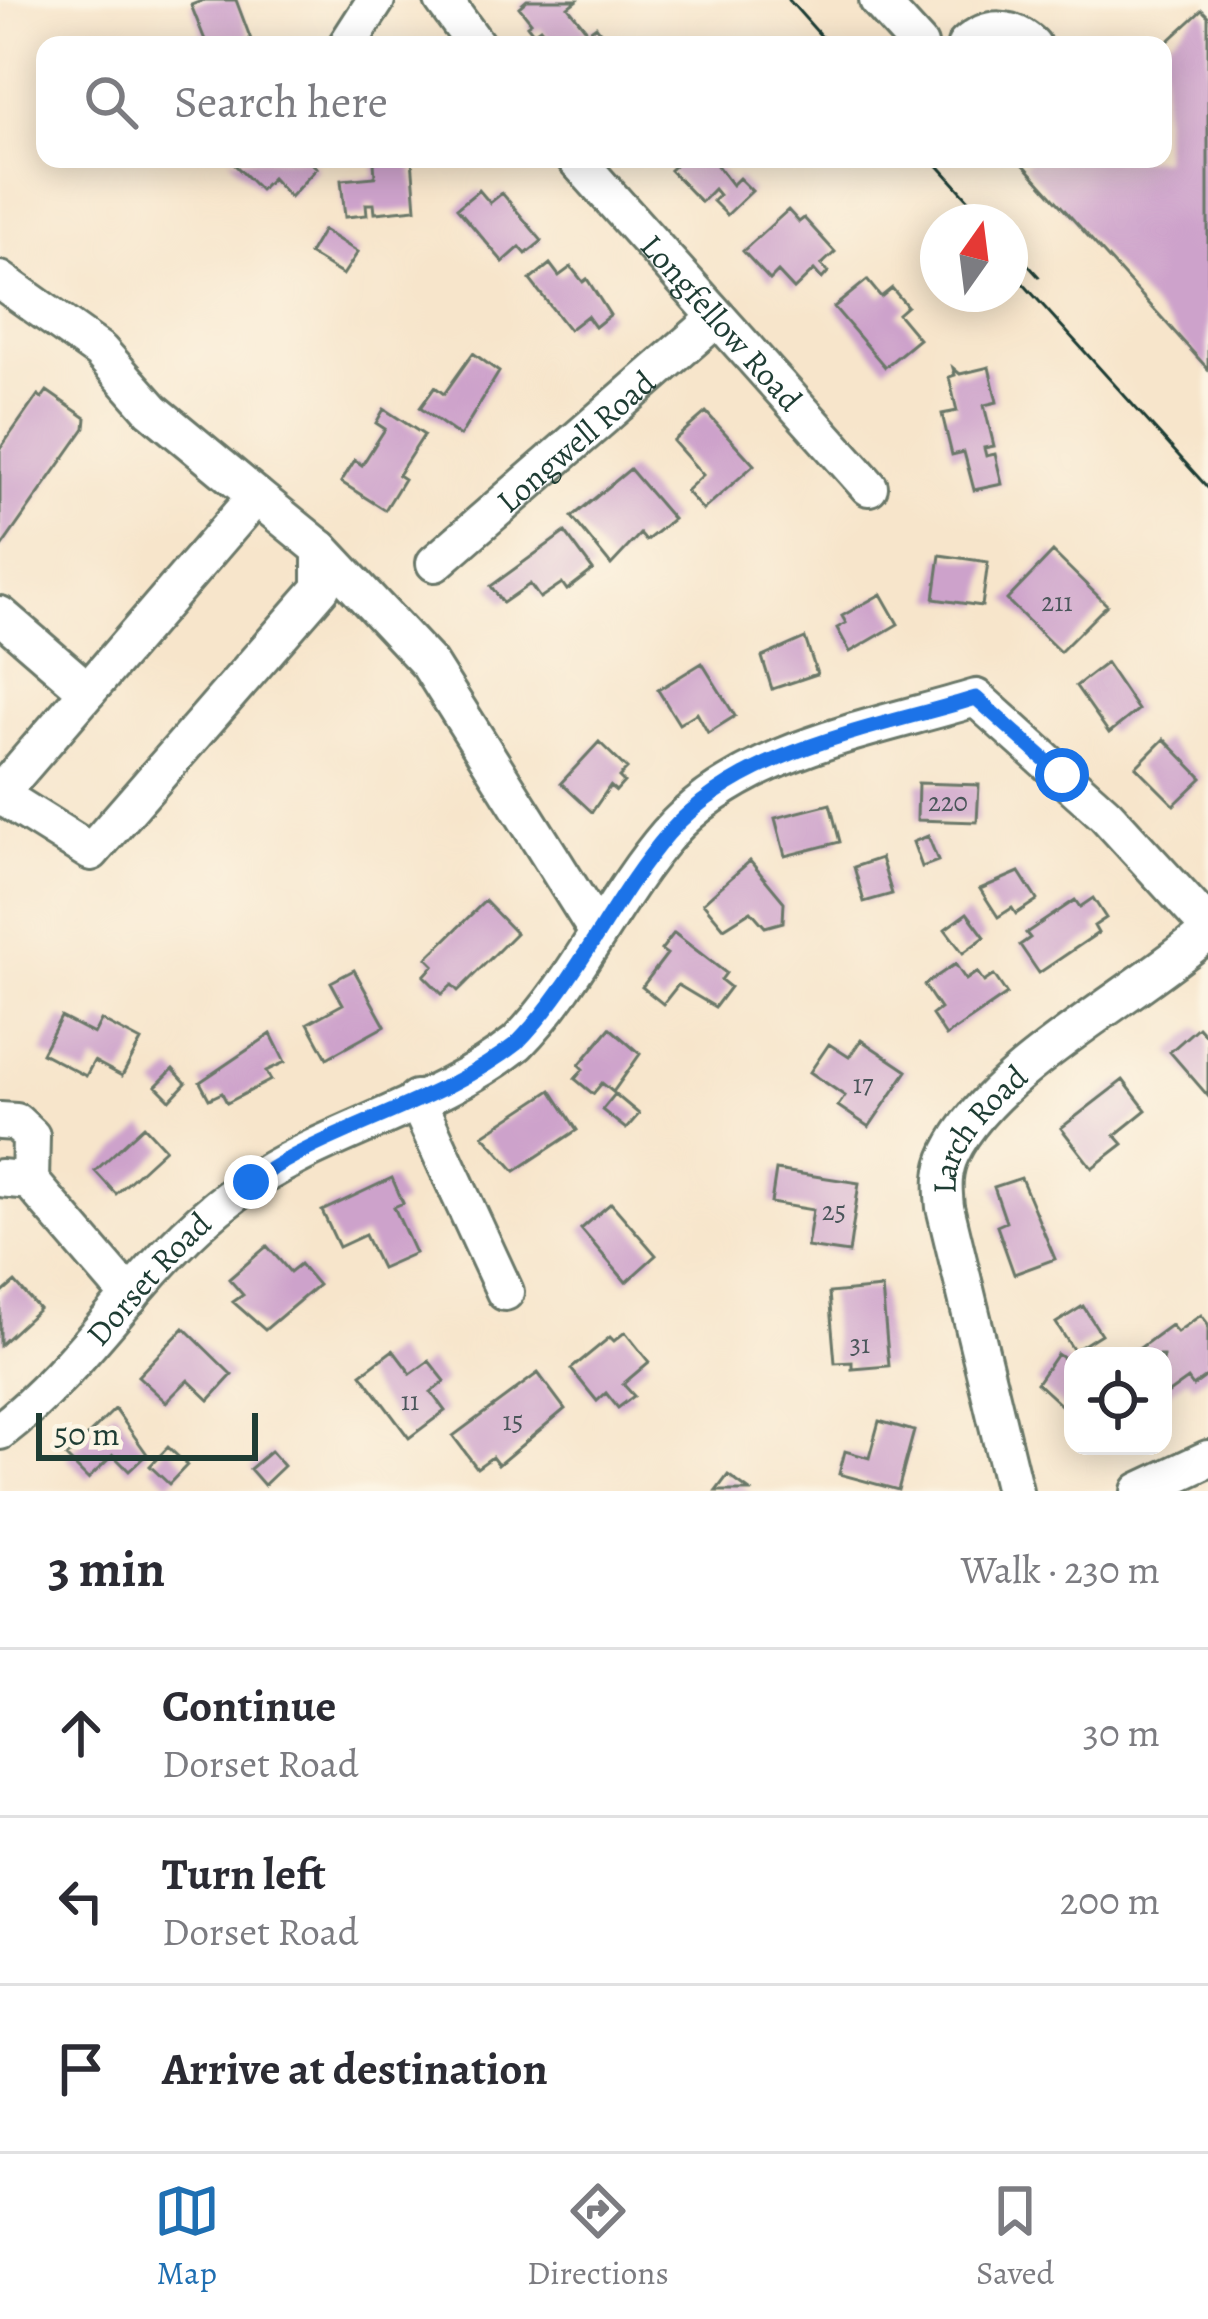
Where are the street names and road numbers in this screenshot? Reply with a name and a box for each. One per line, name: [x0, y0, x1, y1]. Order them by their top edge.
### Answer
street label: Longfellow Road: [631, 224, 813, 421]
street label: Longwell Road: [486, 359, 665, 523]
street label: Larch Road: [921, 1054, 1037, 1194]
street label: Dorset Road: [75, 1201, 220, 1355]

